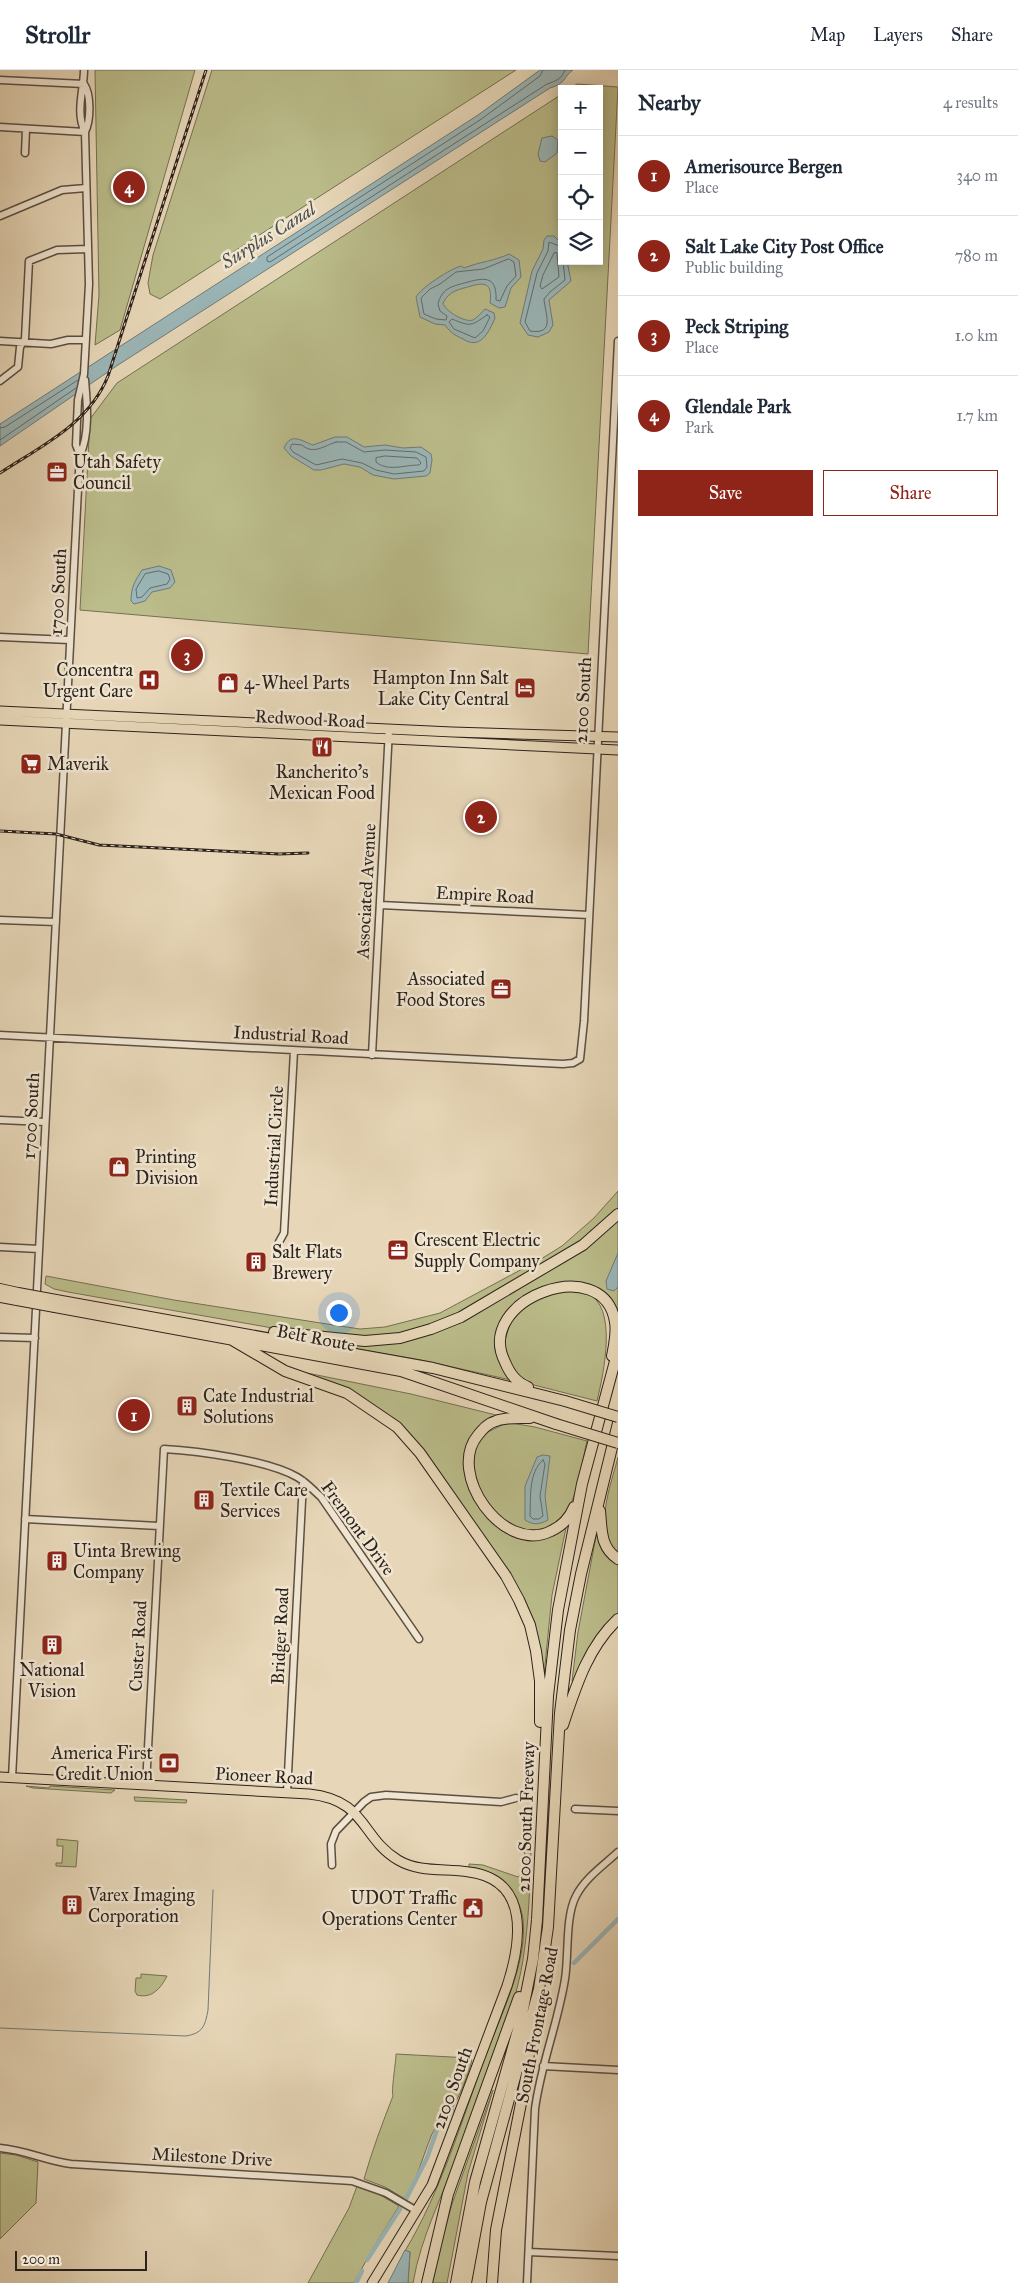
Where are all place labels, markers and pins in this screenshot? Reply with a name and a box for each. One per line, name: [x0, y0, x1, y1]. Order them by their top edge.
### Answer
pin: 4: [113, 168, 145, 206]
place label: Utah Safety Council: [73, 451, 161, 494]
office icon: Utah Safety Council: [45, 460, 69, 484]
pin: 3: [171, 636, 203, 674]
place label: Concentra Urgent Care: [43, 659, 133, 703]
place label: Hampton Inn Salt Lake City Central: [372, 667, 510, 710]
hospital icon: Concentra Urgent Care: [137, 668, 161, 692]
shop icon: 4-Wheel Parts: [216, 671, 240, 695]
place label: 4-Wheel Parts: [244, 672, 350, 694]
hotel icon: Hampton Inn Salt Lake City Central: [513, 676, 537, 700]
restaurant icon: Rancherito's Mexican Food: [310, 735, 334, 759]
supermarket icon: Maverik: [19, 752, 43, 776]
place label: Maverik: [47, 753, 110, 775]
place label: Rancherito's Mexican Food: [269, 761, 375, 804]
pin: 2: [465, 798, 497, 836]
place label: Associated Food Stores: [396, 968, 485, 1011]
office icon: Associated Food Stores: [489, 977, 513, 1001]
place label: Printing Division: [135, 1146, 198, 1189]
shop icon: Printing Division: [107, 1155, 131, 1179]
place label: Crescent Electric Supply Company: [414, 1229, 541, 1272]
office icon: Crescent Electric Supply Company: [386, 1238, 410, 1262]
place label: Salt Flats Brewery: [272, 1241, 342, 1284]
building icon: Salt Flats Brewery: [244, 1250, 268, 1274]
place label: Cate Industrial Solutions: [203, 1385, 314, 1428]
building icon: Cate Industrial Solutions: [175, 1394, 199, 1418]
pin: 1: [118, 1396, 150, 1434]
place label: Textile Care Services: [220, 1479, 308, 1522]
building icon: Textile Care Services: [192, 1488, 216, 1512]
place label: Uinta Brewing Company: [73, 1540, 181, 1583]
building icon: Uinta Brewing Company: [45, 1549, 69, 1573]
building icon: National Vision: [40, 1633, 64, 1657]
place label: National Vision: [19, 1659, 85, 1702]
place label: America First Credit Union: [50, 1742, 154, 1785]
bank icon: America First Credit Union: [157, 1751, 181, 1775]
place label: Varex Imaging Corporation: [87, 1884, 195, 1927]
place label: UDOT Traffic Operations Center: [322, 1887, 457, 1930]
building icon: Varex Imaging Corporation: [60, 1893, 84, 1917]
public building icon: UDOT Traffic Operations Center: [461, 1896, 485, 1920]

